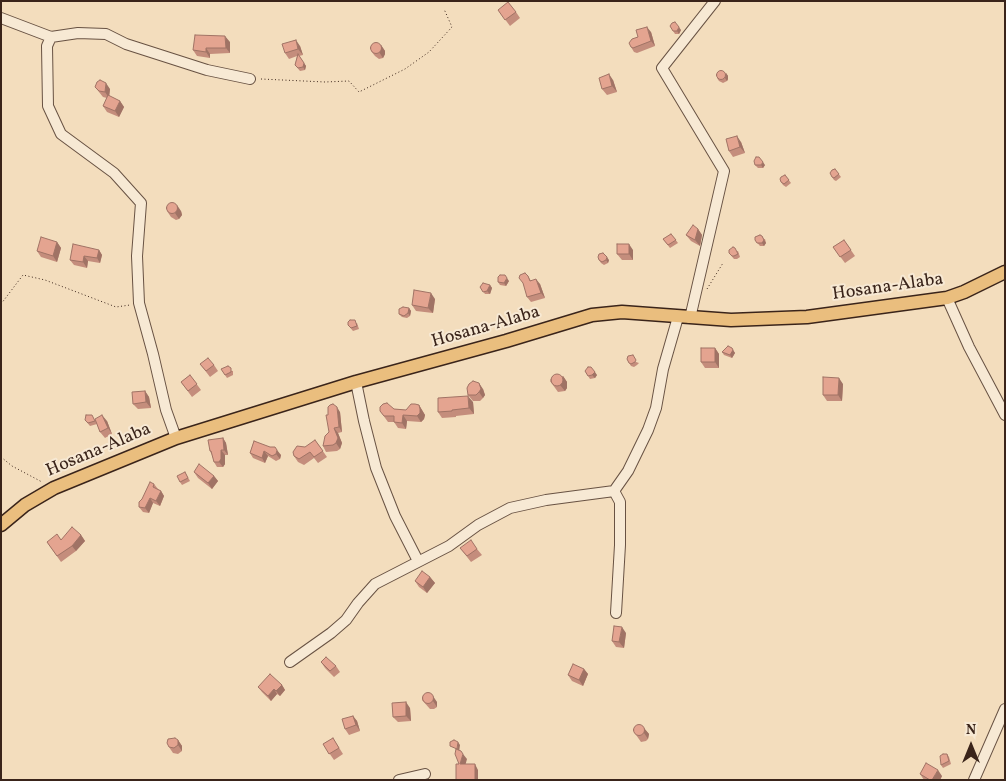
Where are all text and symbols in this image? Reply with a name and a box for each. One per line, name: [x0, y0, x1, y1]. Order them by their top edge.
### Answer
street label: Hosana-Alaba: [831, 270, 945, 306]
street label: Hosana-Alaba: [429, 302, 543, 354]
street label: Hosana-Alaba: [43, 419, 155, 483]
north arrow: [946, 721, 996, 771]
text: N: [966, 721, 976, 740]

